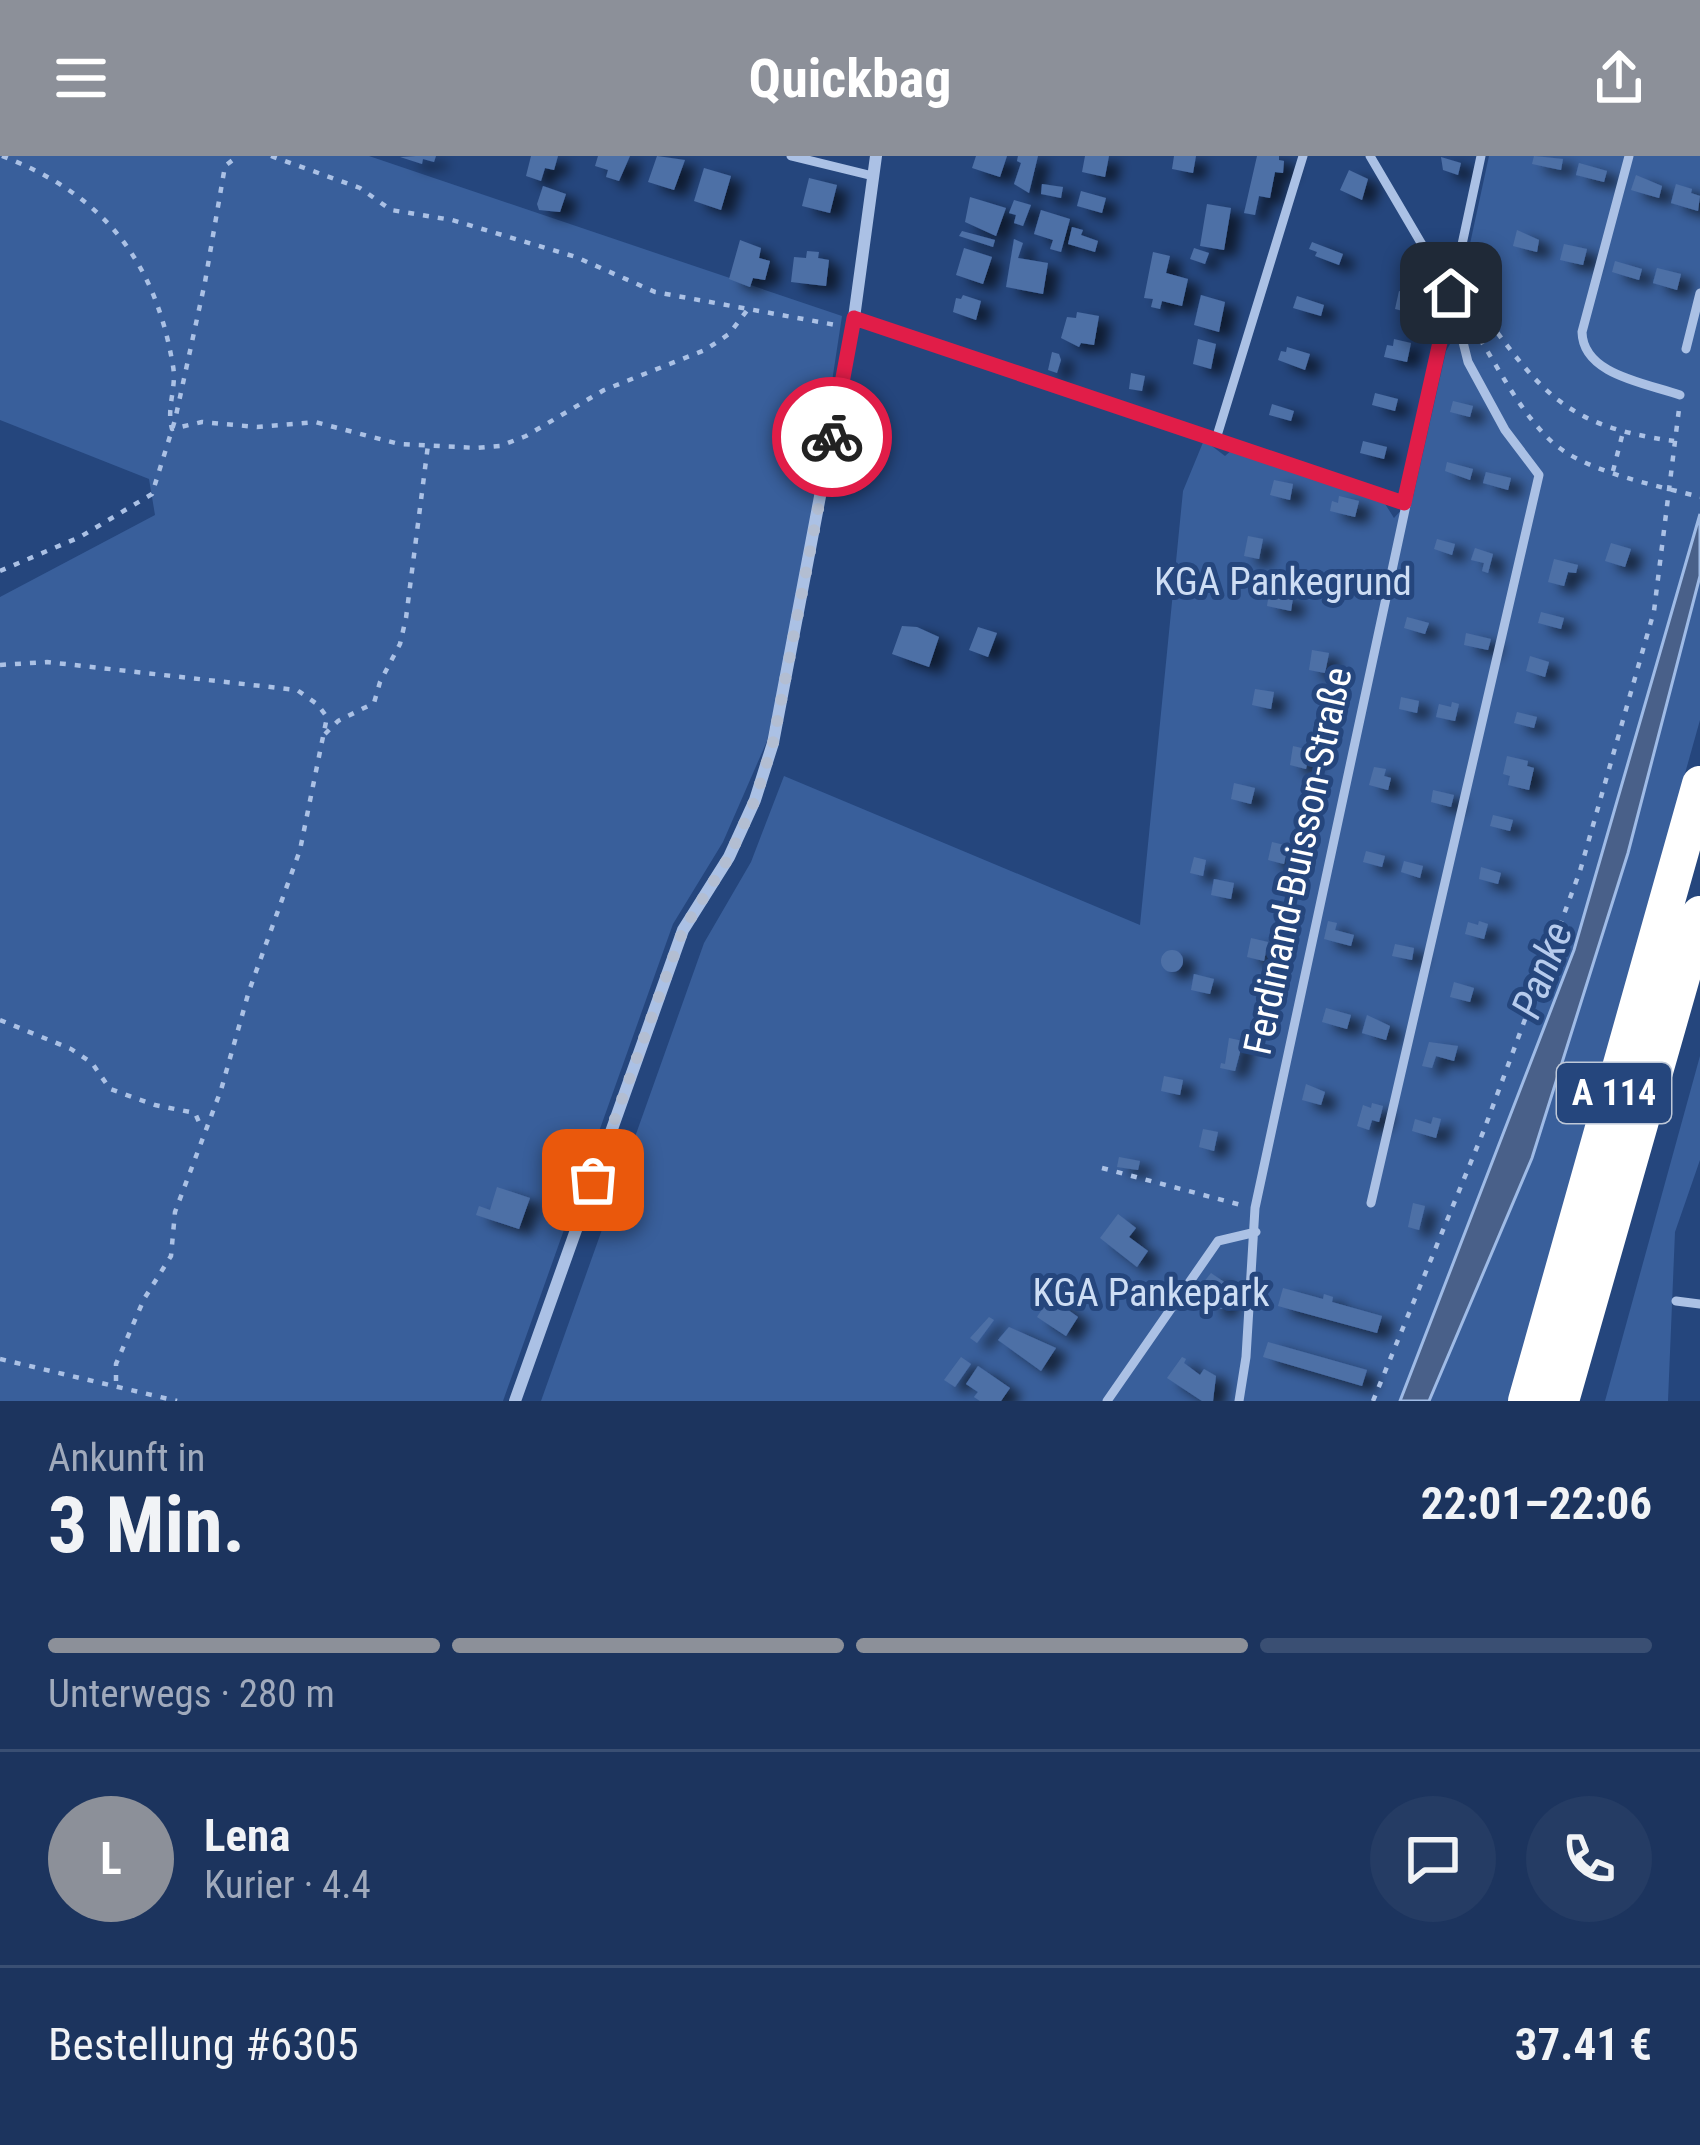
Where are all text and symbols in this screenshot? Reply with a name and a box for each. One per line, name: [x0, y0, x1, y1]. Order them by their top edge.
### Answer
icon: menu: [48, 45, 114, 111]
icon: share: [1586, 45, 1652, 111]
text: Quickbag: [749, 47, 951, 110]
pin: [1400, 242, 1502, 344]
icon: home: [1418, 260, 1484, 326]
courier: [772, 377, 892, 497]
icon: bike: [799, 404, 865, 470]
park label: KGA Pankegrund: [1154, 559, 1412, 605]
street label: Ferdinand-Buisson-Straße: [1234, 663, 1362, 1059]
water label: Panke: [1501, 915, 1583, 1025]
road number: A 114: [1557, 1063, 1671, 1123]
pin: [542, 1129, 644, 1231]
icon: bag: [560, 1147, 626, 1213]
park label: KGA Pankepark: [1033, 1270, 1270, 1316]
text: Ankunft in: [48, 1435, 205, 1481]
text: 22:01–22:06: [1421, 1477, 1652, 1530]
text: 3 Min.: [48, 1480, 245, 1571]
text: Unterwegs · 280 m: [48, 1671, 335, 1717]
button: chat: [1370, 1796, 1496, 1922]
button: phone: [1526, 1796, 1652, 1922]
text: Lena: [204, 1809, 290, 1862]
text: L: [100, 1832, 122, 1885]
text: Kurier · 4.4: [204, 1862, 371, 1908]
text: Bestellung #6305: [48, 2018, 359, 2071]
text: 37.41 €: [1515, 2018, 1652, 2071]

